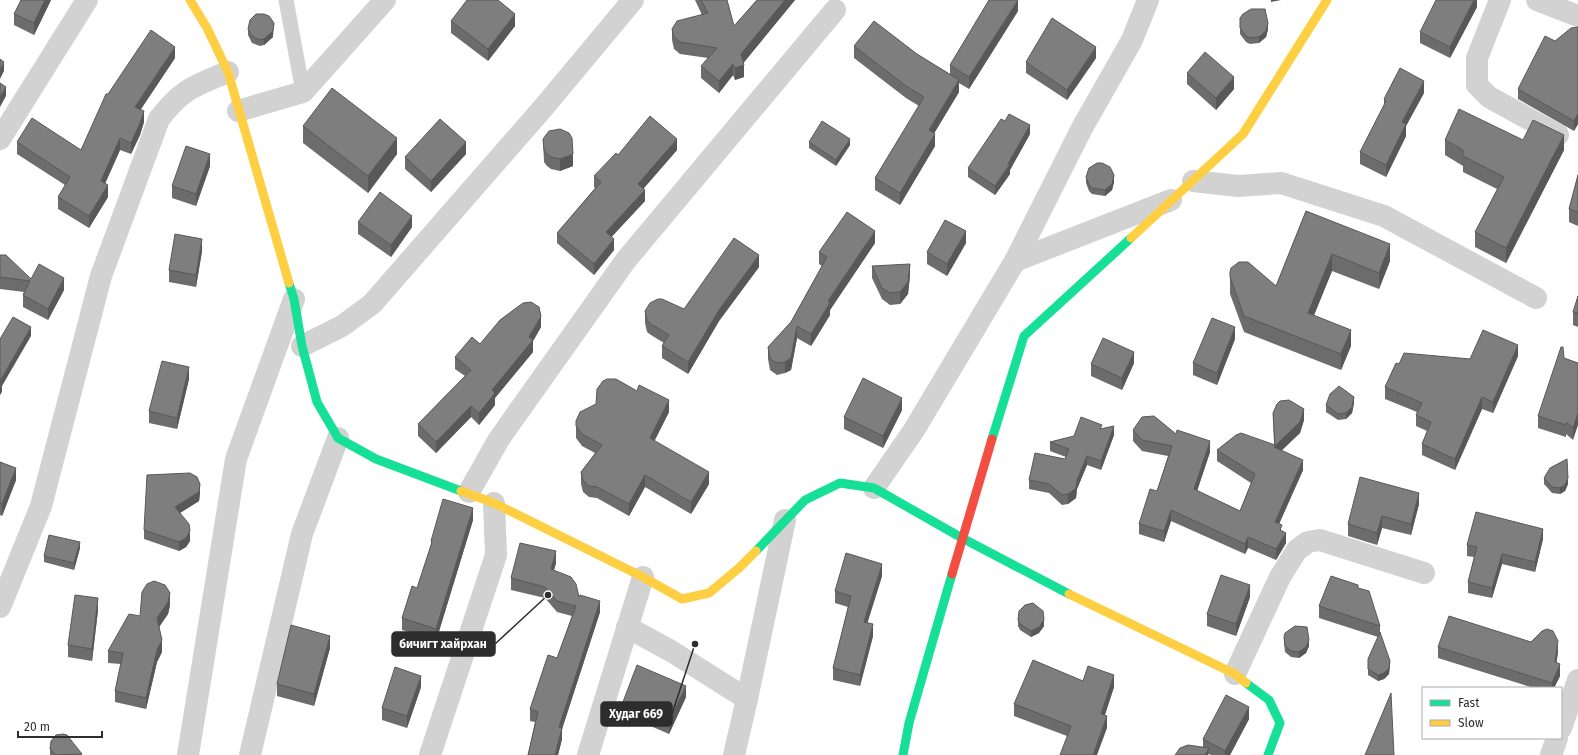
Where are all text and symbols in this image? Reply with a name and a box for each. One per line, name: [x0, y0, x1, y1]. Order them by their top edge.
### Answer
callout: бичигт хайрхан: [392, 632, 495, 656]
text: бичигт хайрхан: [399, 637, 487, 651]
legend: [1422, 687, 1562, 739]
text: Fast: [1458, 696, 1480, 710]
callout: Худаг 669: [601, 702, 672, 726]
text: Худаг 669: [608, 707, 663, 721]
scale bar: [18, 713, 102, 739]
text: Slow: [1458, 716, 1484, 730]
text: 20 m: [24, 720, 50, 734]

